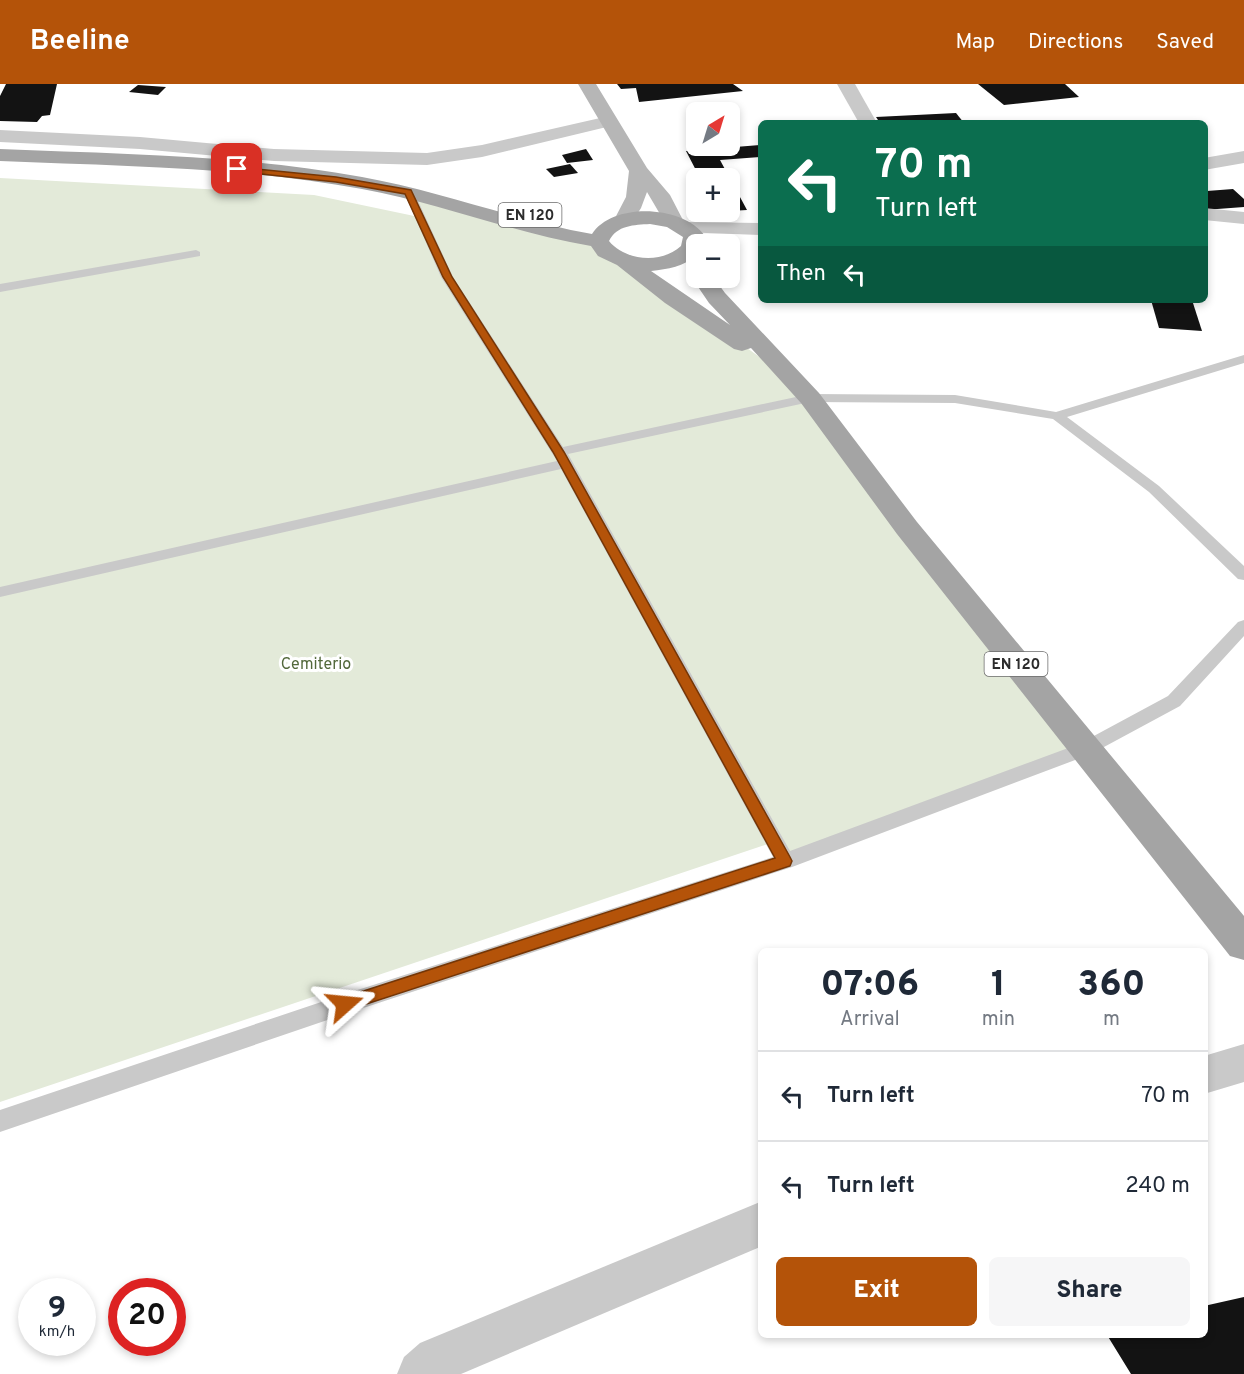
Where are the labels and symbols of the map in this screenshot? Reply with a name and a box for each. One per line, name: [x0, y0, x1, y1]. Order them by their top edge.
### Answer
north arrow: [686, 102, 740, 156]
pin: [211, 143, 262, 194]
road number: EN 120: [498, 203, 562, 227]
road number: EN 120: [984, 652, 1048, 676]
park label: Cemiterio: [281, 655, 351, 675]
position arrow: [313, 972, 377, 1036]
speed limit sign: 20: [108, 1278, 186, 1356]

